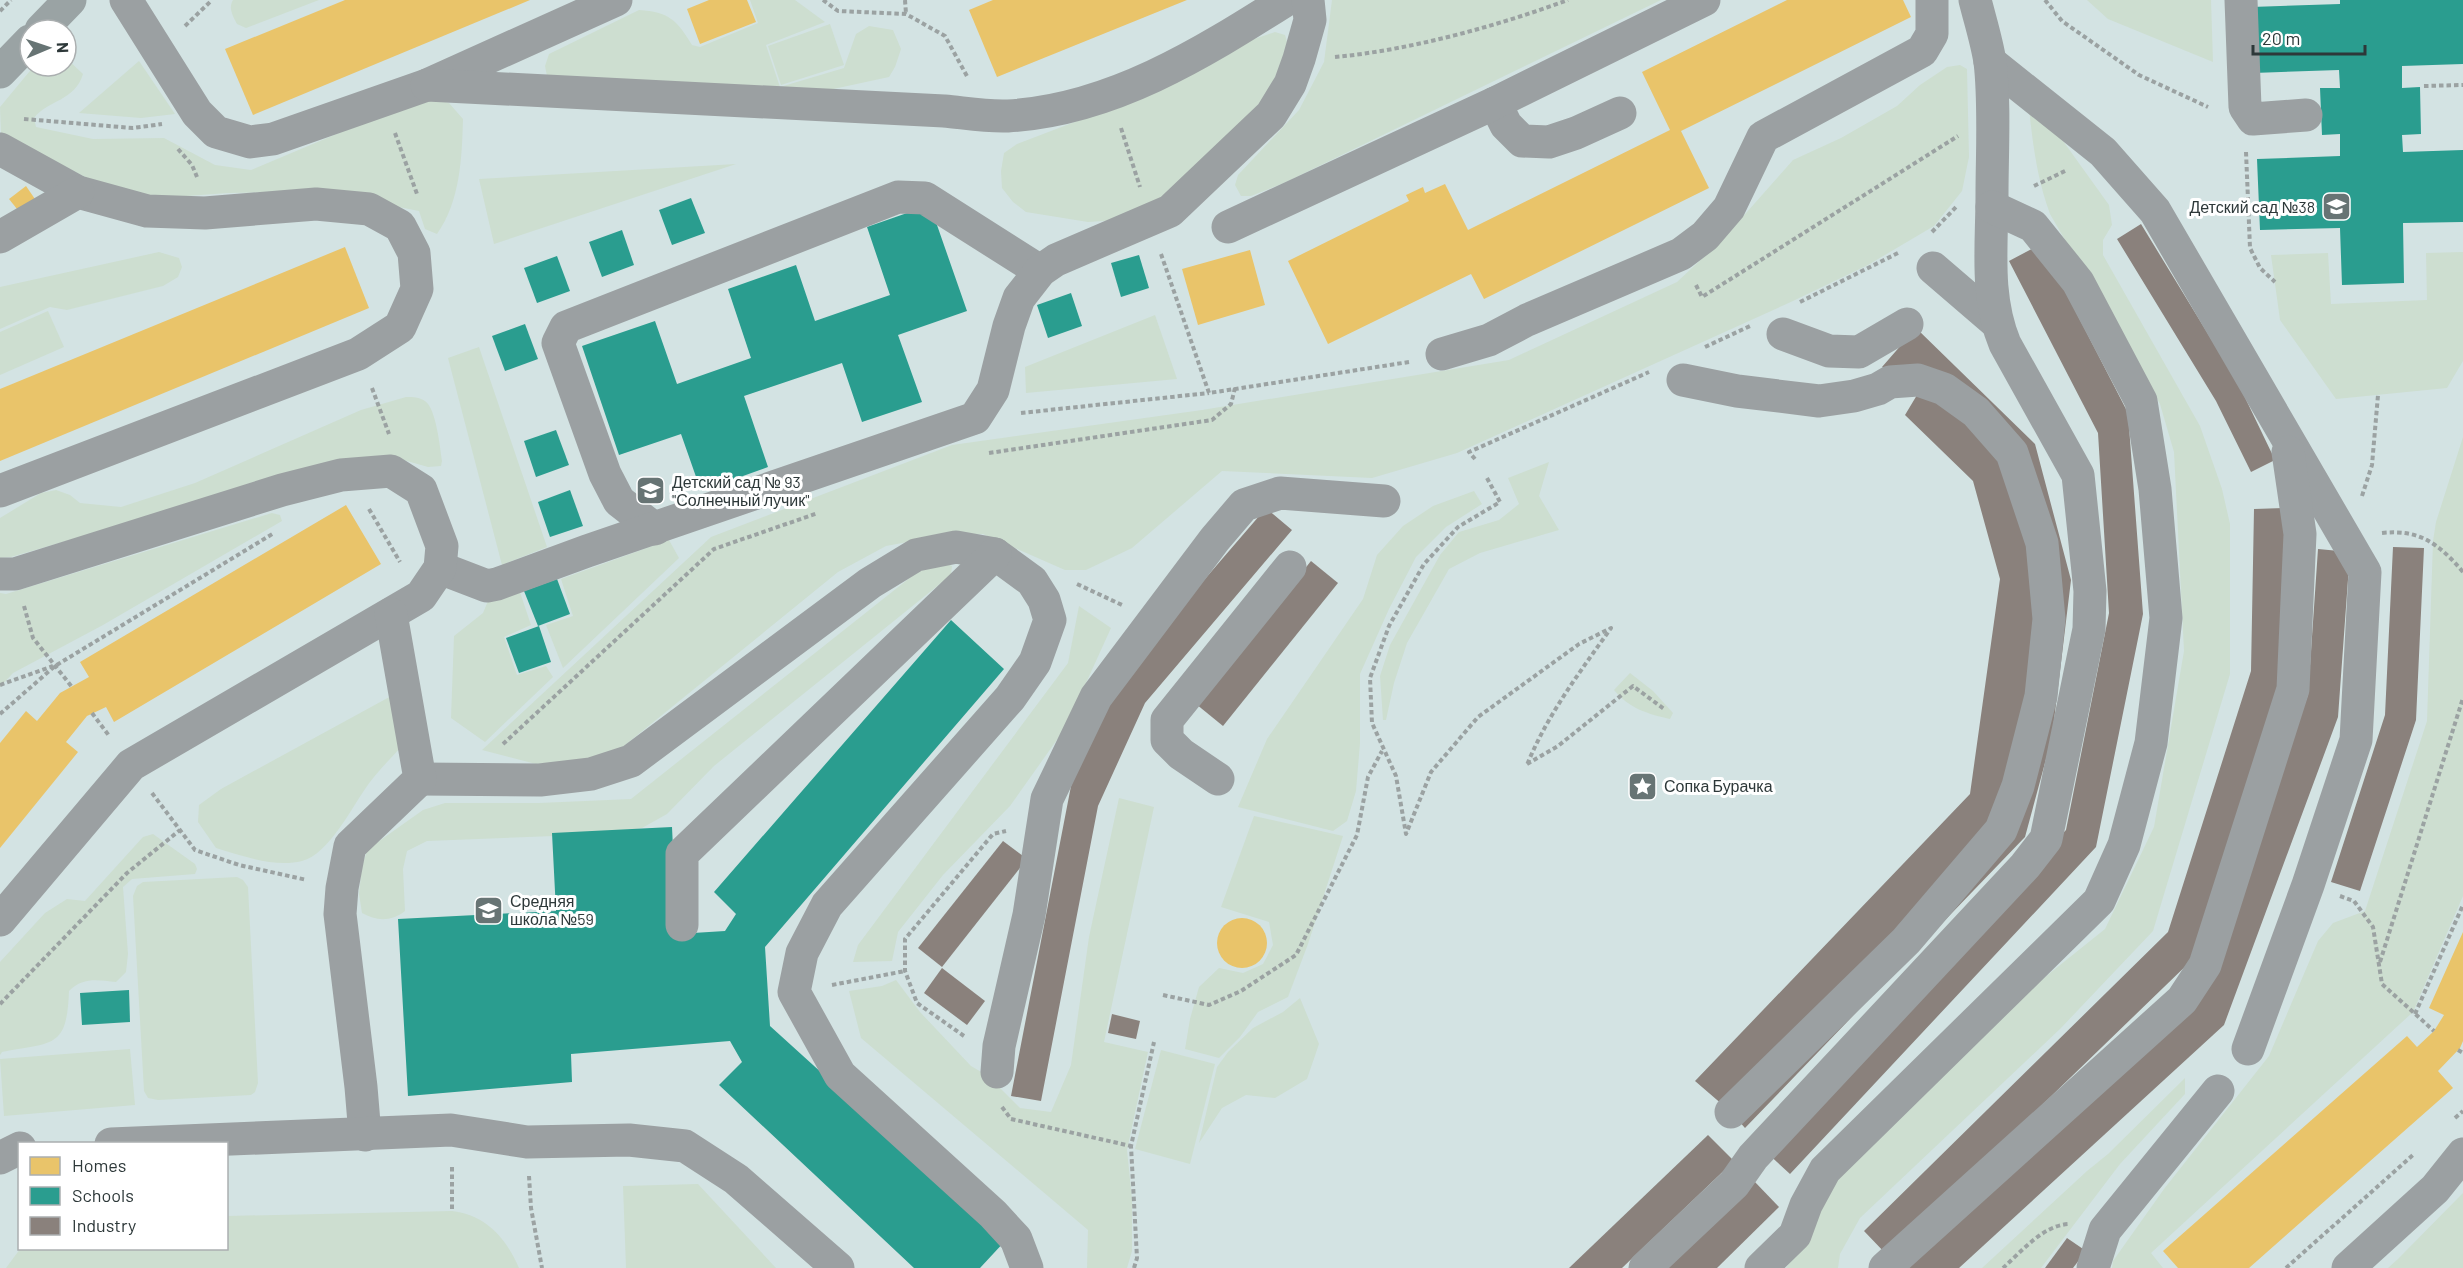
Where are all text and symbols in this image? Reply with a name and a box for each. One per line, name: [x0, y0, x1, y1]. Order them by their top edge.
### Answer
north arrow: [18, 18, 78, 78]
scale bar: [2253, 18, 2366, 56]
text: 20 m: [2262, 27, 2300, 49]
text: N: [54, 42, 73, 53]
school or university icon: Детский сад №38: [2320, 191, 2352, 223]
place label: Детский сад №38: [2189, 197, 2315, 216]
place label: Детский сад № 93 "Солнечный лучик": [672, 472, 809, 509]
school or university icon: Детский сад № 93 "Солнечный лучик": [635, 475, 667, 507]
place icon: Сопка Бурачка: [1627, 770, 1659, 802]
place label: Сопка Бурачка: [1664, 776, 1773, 795]
place label: Средняя школа №59: [510, 891, 594, 928]
school or university icon: Средняя школа №59: [473, 894, 505, 926]
legend: [18, 1142, 228, 1250]
text: Homes: [72, 1154, 126, 1176]
text: Schools: [72, 1184, 134, 1206]
text: Industry: [72, 1214, 136, 1236]

